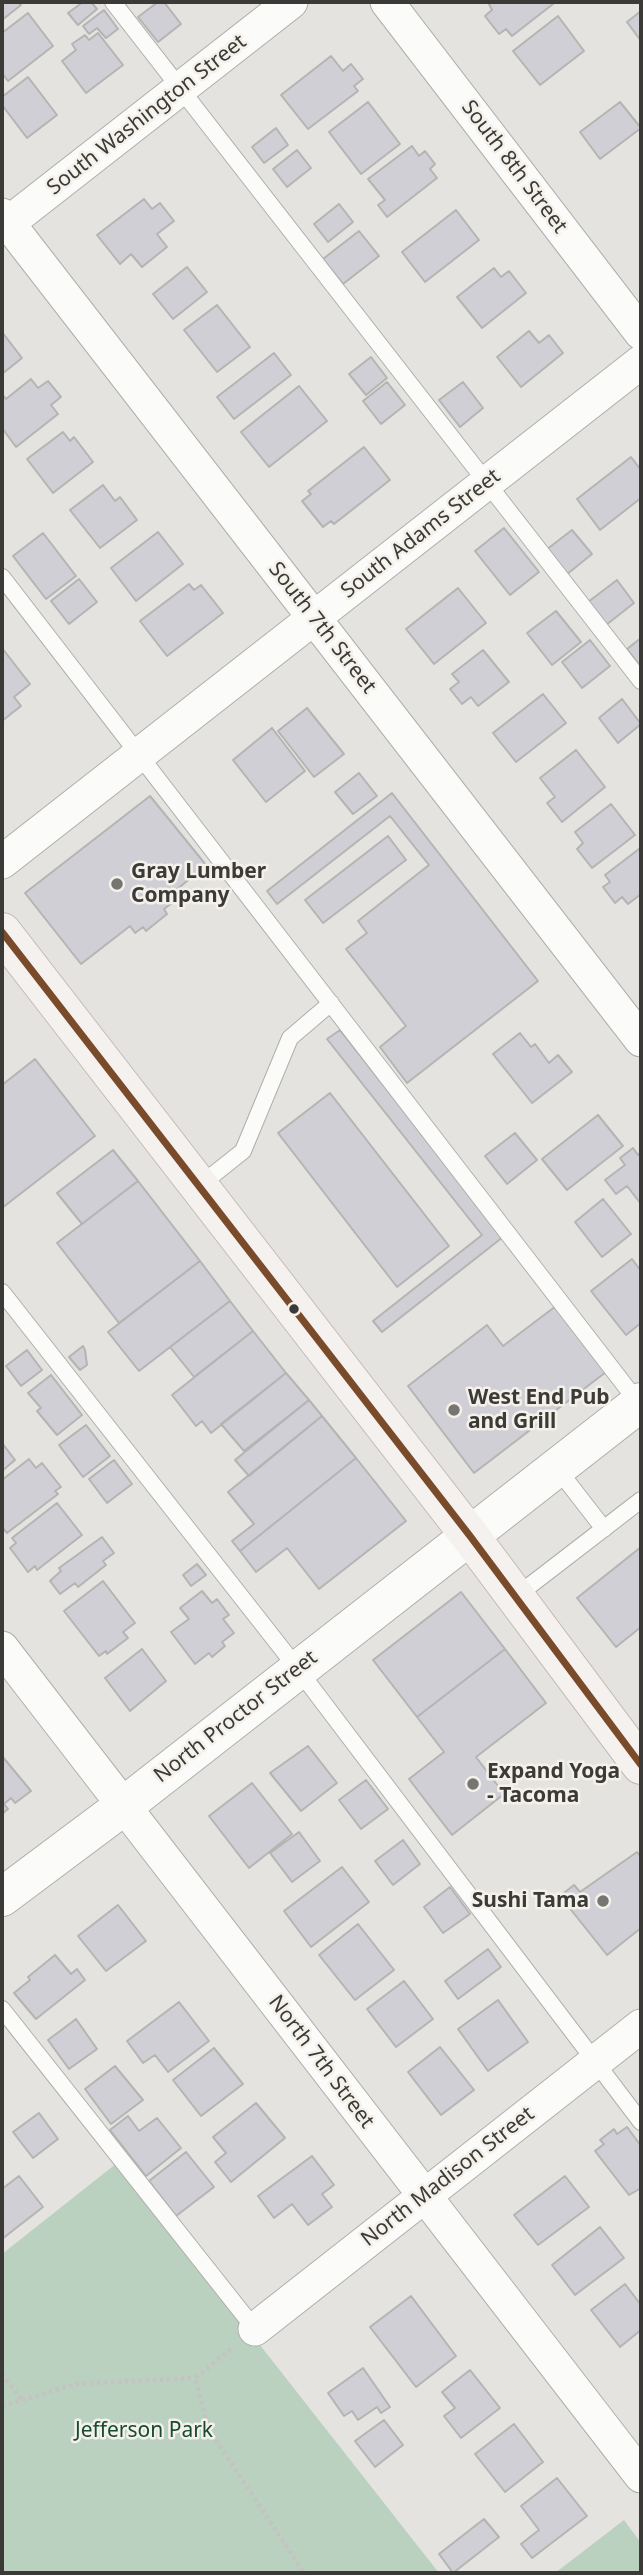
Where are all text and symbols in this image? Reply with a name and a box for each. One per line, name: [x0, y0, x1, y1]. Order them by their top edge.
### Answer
street label: South Washington Street: [42, 29, 252, 201]
street label: South 8th Street: [456, 96, 572, 238]
street label: South Adams Street: [336, 464, 506, 604]
street label: South 7th Street: [263, 557, 381, 699]
place label: Gray Lumber Company: [131, 859, 266, 909]
marker: Gray Lumber Company: [109, 876, 125, 892]
unlabelled marker: [287, 1302, 301, 1316]
place label: West End Pub and Grill: [468, 1385, 610, 1435]
marker: West End Pub and Grill: [446, 1402, 462, 1418]
street label: North Proctor Street: [149, 1645, 323, 1789]
place label: Expand Yoga - Tacoma: [487, 1759, 620, 1809]
marker: Expand Yoga - Tacoma: [465, 1776, 481, 1792]
place label: Sushi Tama: [472, 1888, 589, 1914]
marker: Sushi Tama: [595, 1893, 611, 1909]
street label: North 7th Street: [263, 1991, 379, 2133]
street label: North Madison Street: [357, 2102, 539, 2252]
park label: Jefferson Park: [75, 2418, 213, 2444]

